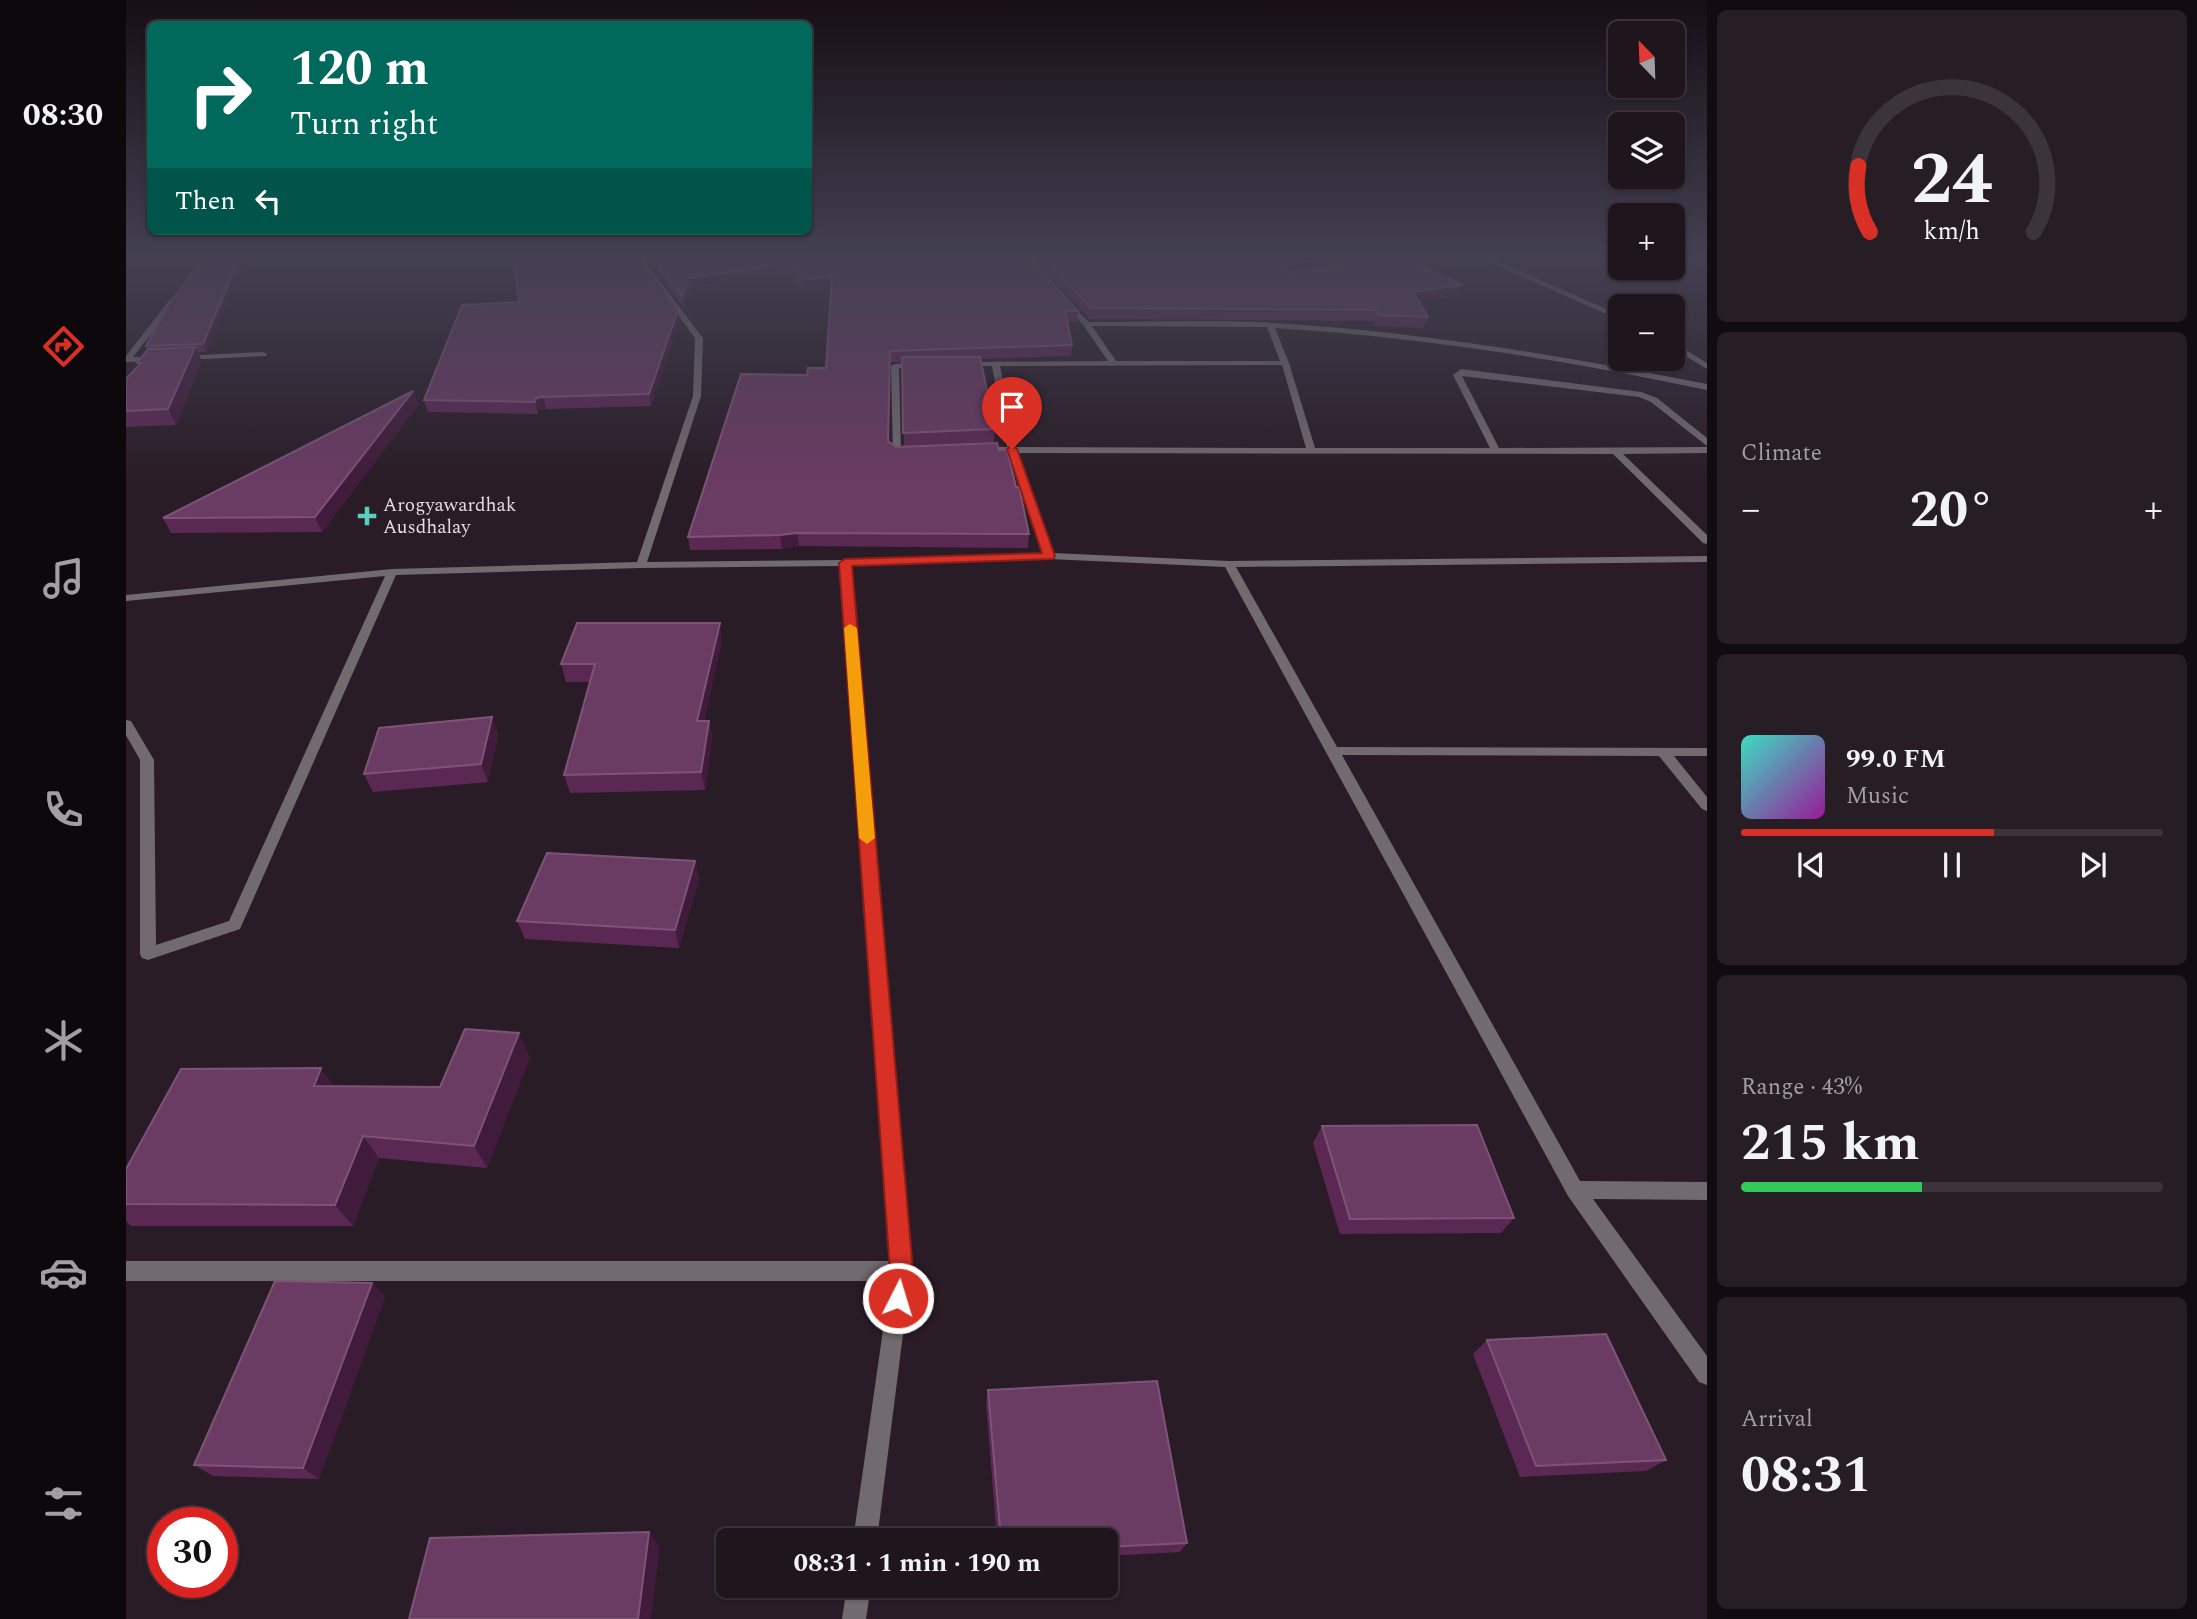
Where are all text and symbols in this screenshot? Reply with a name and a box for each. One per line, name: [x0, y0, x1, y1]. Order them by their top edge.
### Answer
north arrow: [1608, 21, 1685, 98]
map controls: [1608, 21, 1685, 371]
text: 120 m: [290, 32, 429, 107]
icon: right: [175, 49, 266, 140]
text: 08:30: [23, 91, 103, 140]
text: Turn right: [290, 100, 438, 149]
button: layers: [1608, 112, 1685, 189]
text: 24: [1911, 125, 1993, 236]
text: Then: [175, 181, 235, 221]
icon: left: [249, 182, 287, 220]
button: +: [1608, 203, 1685, 280]
text: km/h: [1924, 213, 1980, 251]
button: −: [1608, 294, 1685, 371]
icon: directions: [39, 322, 88, 371]
pin: [982, 377, 1042, 449]
icon: arrive: [993, 388, 1031, 426]
text: Climate: [1741, 436, 1822, 471]
text: 20°: [1910, 471, 1994, 550]
text: −: [1741, 481, 1760, 539]
text: +: [2144, 481, 2163, 539]
place label: Arogyawardhak Ausdhalay: [383, 491, 517, 542]
marker: Arogyawardhak Ausdhalay: [357, 506, 377, 526]
icon: music: [39, 554, 88, 603]
text: 99.0 FM: [1846, 739, 1946, 779]
text: Music: [1846, 779, 1909, 814]
icon: phone: [39, 785, 88, 834]
icon: previous: [1792, 846, 1830, 884]
icon: pause: [1933, 846, 1971, 884]
icon: next: [2074, 846, 2112, 884]
icon: climate: [39, 1016, 88, 1065]
text: Range · 43%: [1741, 1070, 1862, 1105]
text: 215 km: [1741, 1104, 1920, 1183]
icon: car: [39, 1248, 88, 1297]
position arrow: [861, 1261, 935, 1335]
text: Arrival: [1741, 1402, 1813, 1437]
text: 08:31: [1741, 1436, 1872, 1515]
icon: filters: [39, 1479, 88, 1528]
speed limit sign: 30: [147, 1507, 238, 1598]
text: 08:31 · 1 min · 190 m: [793, 1543, 1041, 1583]

